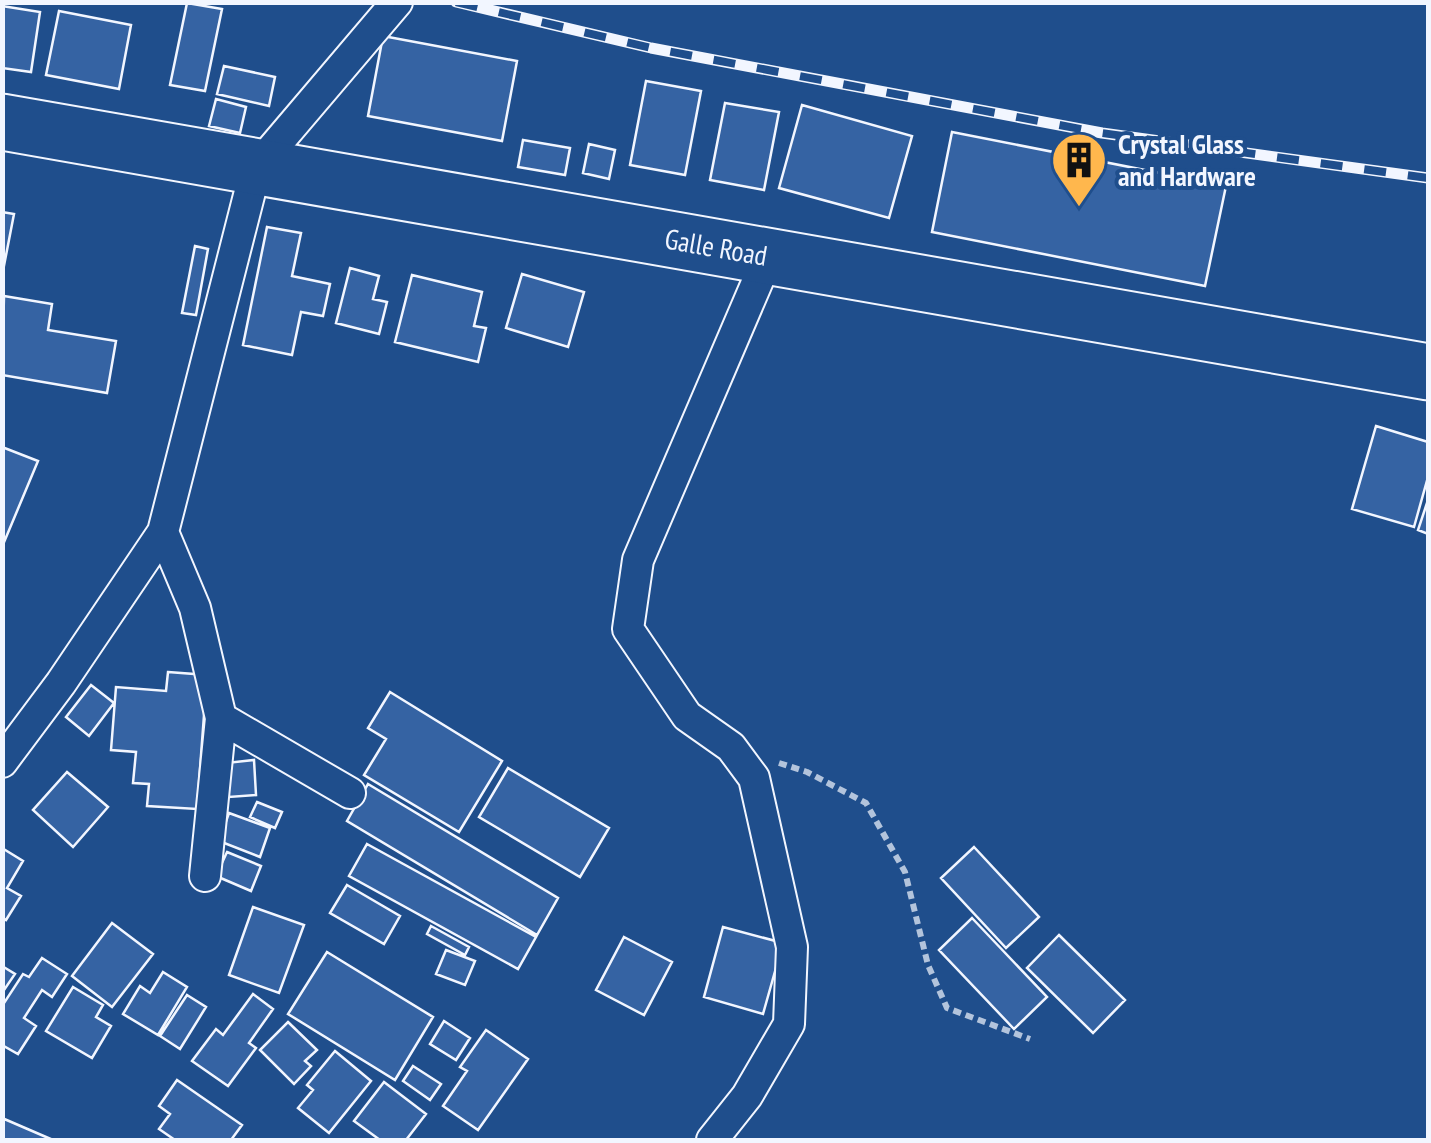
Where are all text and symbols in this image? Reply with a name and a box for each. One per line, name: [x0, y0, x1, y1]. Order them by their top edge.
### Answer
place label: Crystal Glass and Hardware: [1118, 125, 1256, 194]
building icon: Crystal Glass and Hardware: [1049, 130, 1109, 209]
street label: Galle Road: [662, 220, 770, 274]

